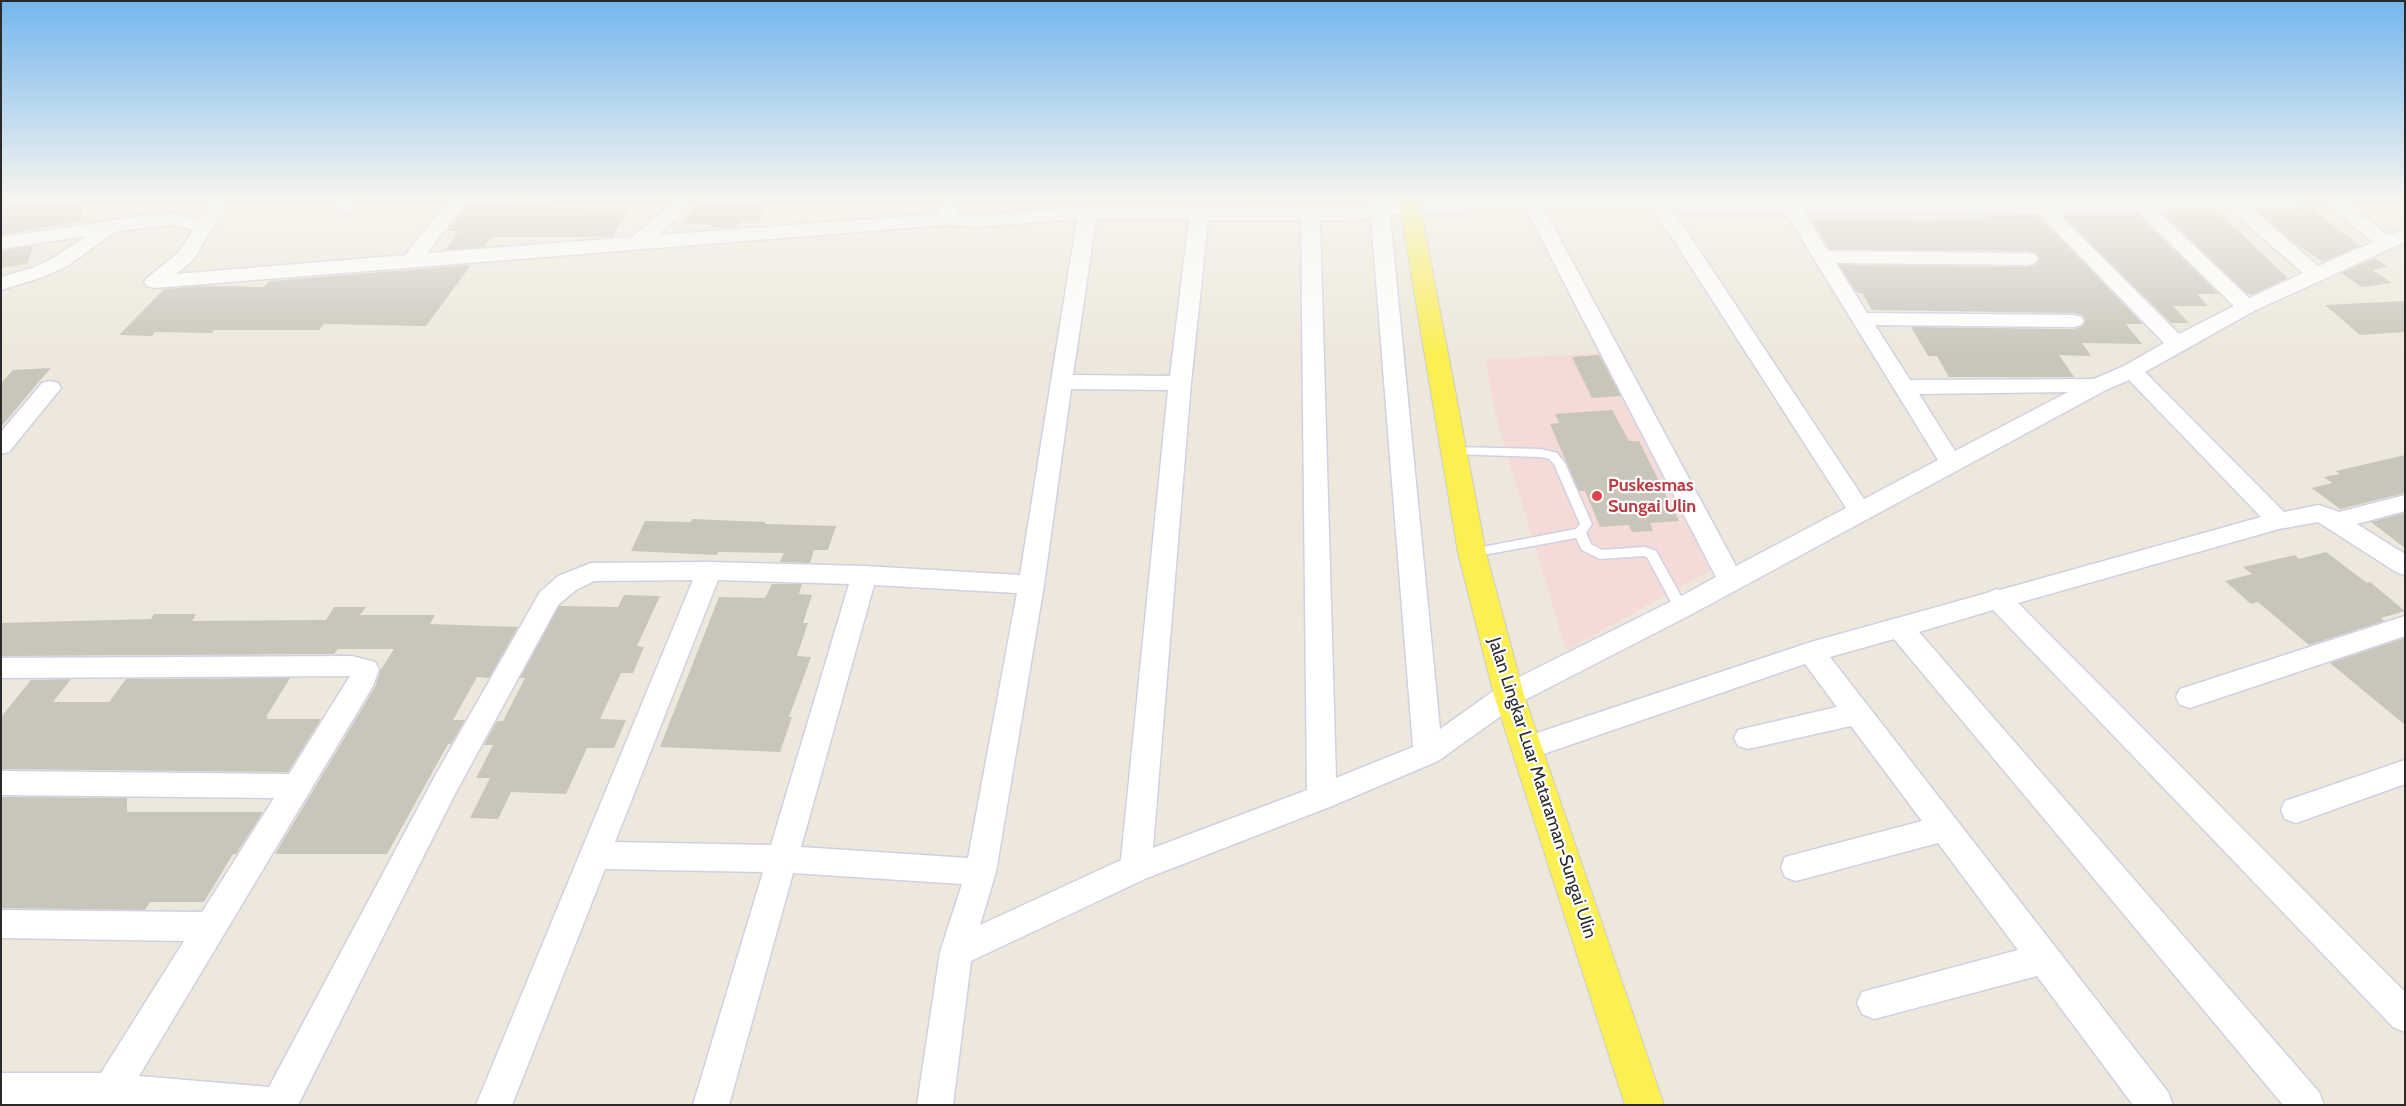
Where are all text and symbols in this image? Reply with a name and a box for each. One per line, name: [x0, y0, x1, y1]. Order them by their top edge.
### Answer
place label: Puskesmas Sungai Ulin: [1608, 475, 1696, 518]
marker: Puskesmas Sungai Ulin: [1590, 489, 1604, 503]
street label: Jalan Lingkar Luar Mataraman-Sungai Ulin: [1483, 635, 1601, 941]

